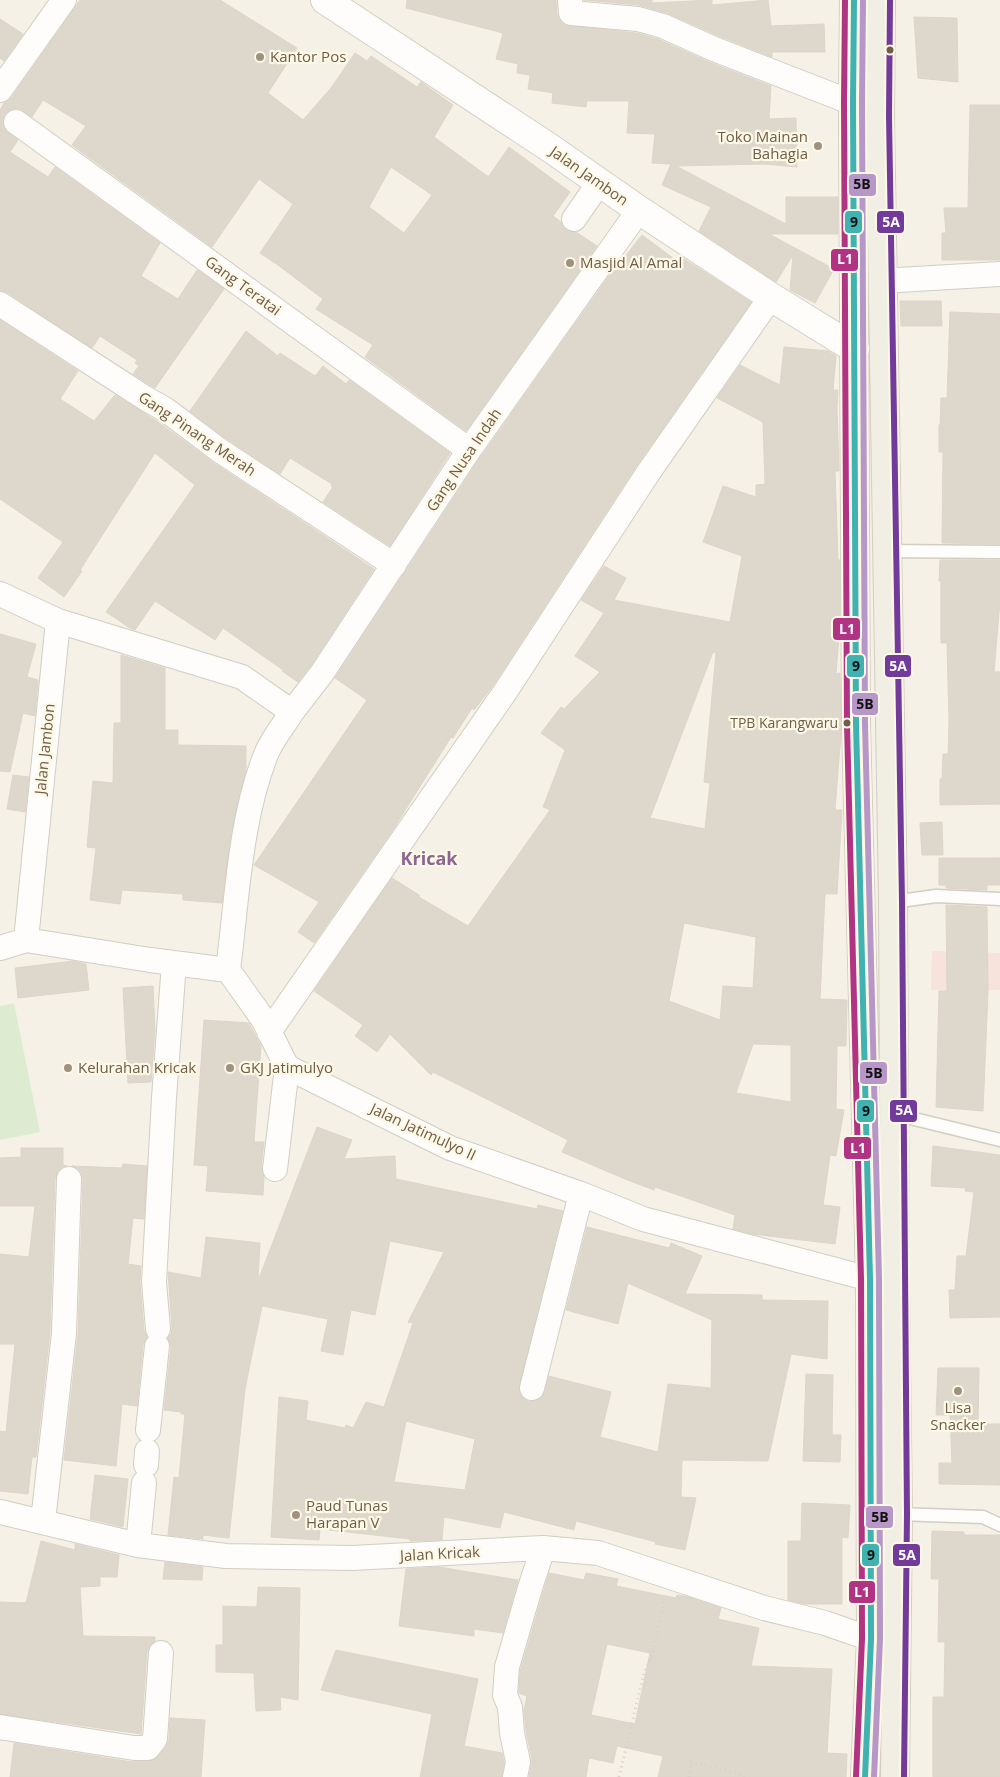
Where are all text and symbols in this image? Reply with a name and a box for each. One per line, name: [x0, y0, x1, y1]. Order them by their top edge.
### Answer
unlabelled marker: [885, 45, 895, 55]
place label: Kantor Pos: [270, 46, 346, 66]
marker: Kantor Pos: [254, 51, 266, 63]
place label: Toko Mainan Bahagia: [718, 126, 808, 163]
street label: Jalan Jambon: [545, 140, 633, 210]
marker: Toko Mainan Bahagia: [812, 140, 824, 152]
line badge: 5B: [848, 173, 877, 197]
text: 5B: [853, 174, 871, 193]
line badge: 9: [844, 210, 863, 234]
line badge: 5A: [876, 210, 905, 234]
text: 9: [850, 212, 858, 231]
text: 5A: [882, 212, 900, 231]
line badge: L1: [830, 248, 859, 272]
text: L1: [837, 249, 853, 268]
street label: Gang Teratai: [202, 251, 286, 319]
place label: Masjid Al Amal: [580, 252, 682, 272]
marker: Masjid Al Amal: [564, 257, 576, 269]
street label: Gang Pinang Merah: [135, 386, 260, 480]
street label: Gang Nusa Indah: [421, 404, 505, 515]
line badge: L1: [832, 617, 861, 641]
text: L1: [839, 619, 855, 638]
line badge: 9: [846, 654, 865, 678]
line badge: 5A: [884, 654, 912, 678]
text: 9: [852, 656, 860, 675]
text: 5A: [889, 656, 907, 675]
line badge: 5B: [851, 692, 879, 716]
text: 5B: [856, 694, 874, 713]
street label: Jalan Jambon: [29, 702, 59, 797]
place label: TPB Karangwaru: [730, 713, 838, 732]
marker: TPB Karangwaru: [842, 718, 852, 728]
district label: Kricak: [401, 846, 458, 870]
place label: Kelurahan Kricak: [78, 1057, 196, 1077]
place label: GKJ Jatimulyo: [240, 1057, 333, 1077]
line badge: 5B: [859, 1061, 888, 1085]
marker: Kelurahan Kricak: [62, 1062, 74, 1074]
marker: GKJ Jatimulyo: [224, 1062, 236, 1074]
text: 5B: [865, 1063, 883, 1082]
street label: Jalan Jatimulyo II: [365, 1097, 480, 1164]
line badge: 9: [856, 1099, 875, 1123]
line badge: 5A: [889, 1099, 918, 1123]
text: 5A: [895, 1100, 913, 1119]
text: 9: [862, 1101, 870, 1120]
line badge: L1: [843, 1136, 872, 1160]
text: L1: [850, 1138, 866, 1157]
marker: Lisa Snacker: [952, 1385, 964, 1397]
place label: Lisa Snacker: [930, 1397, 986, 1434]
place label: Paud Tunas Harapan V: [306, 1495, 388, 1532]
line badge: 5B: [865, 1505, 894, 1529]
text: 5B: [871, 1507, 889, 1526]
marker: Paud Tunas Harapan V: [290, 1509, 302, 1521]
street label: Jalan Kricak: [397, 1541, 481, 1565]
line badge: 9: [861, 1543, 880, 1567]
line badge: 5A: [892, 1543, 921, 1567]
text: 9: [867, 1545, 875, 1564]
text: 5A: [898, 1545, 916, 1564]
line badge: L1: [848, 1580, 876, 1604]
text: L1: [854, 1582, 870, 1601]

